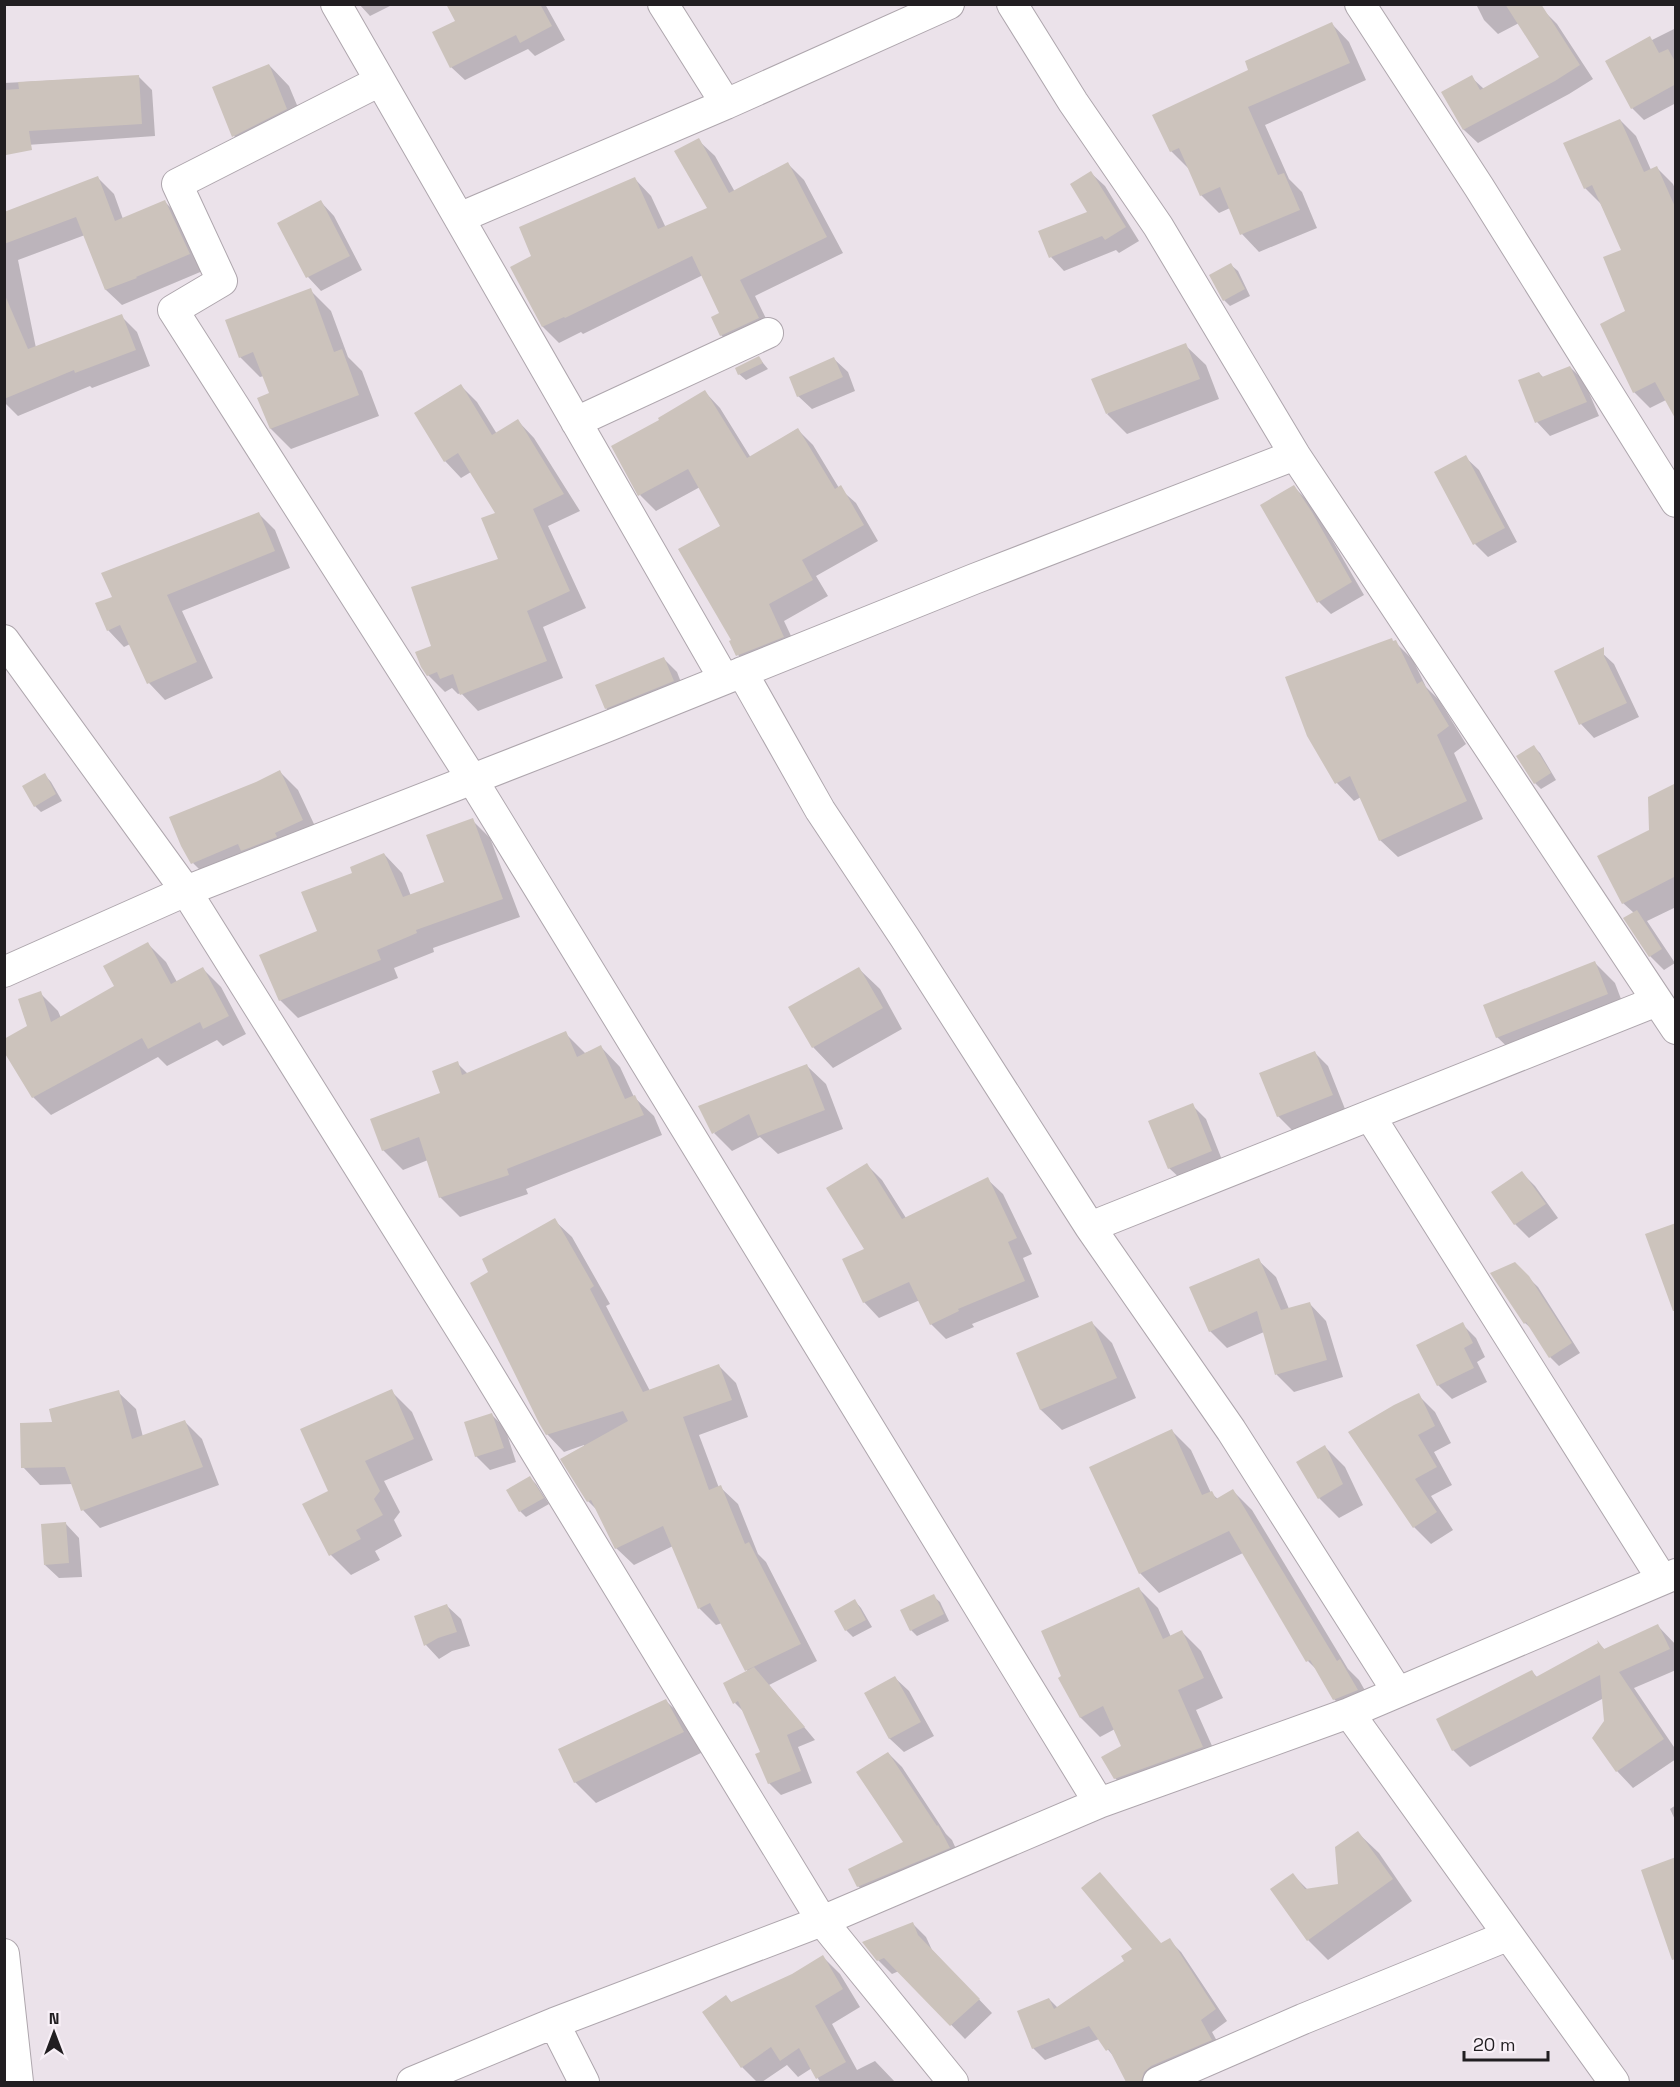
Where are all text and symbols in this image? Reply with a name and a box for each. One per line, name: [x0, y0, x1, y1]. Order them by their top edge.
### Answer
north arrow: [24, 2003, 84, 2063]
text: N: [49, 2008, 59, 2029]
scale bar: [1464, 2024, 1548, 2062]
text: 20 m: [1473, 2033, 1516, 2056]

